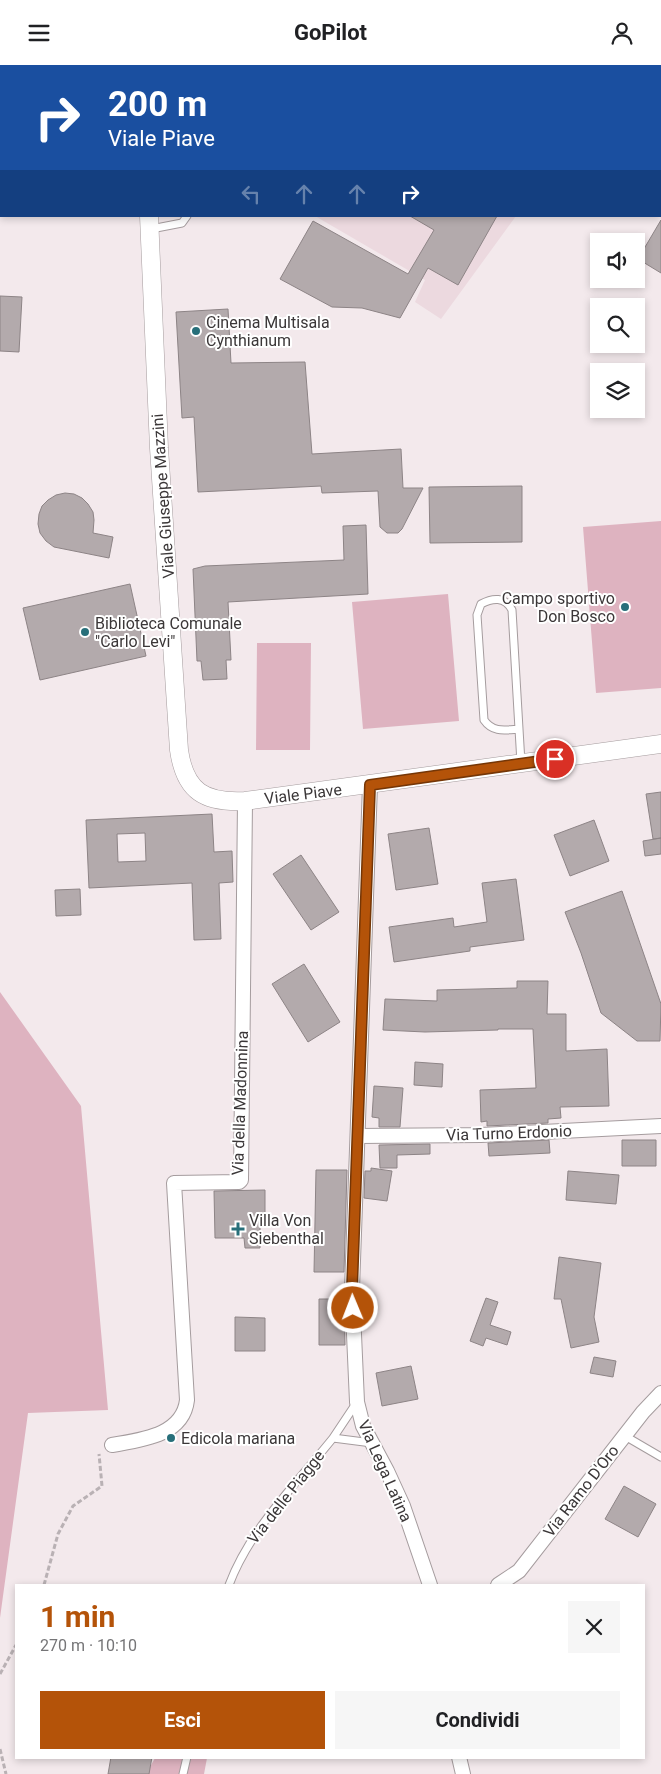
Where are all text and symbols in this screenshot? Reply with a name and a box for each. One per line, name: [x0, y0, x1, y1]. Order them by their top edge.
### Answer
icon: menu: [25, 19, 53, 47]
icon: person: [608, 19, 636, 47]
text: GoPilot: [294, 20, 367, 45]
text: 200 m: [108, 84, 207, 125]
icon: right: [25, 85, 90, 150]
text: Viale Piave: [108, 126, 215, 151]
icon: left: [237, 180, 265, 208]
icon: ahead: [290, 180, 318, 208]
icon: ahead: [343, 180, 371, 208]
icon: right: [396, 180, 424, 208]
map controls: [590, 233, 645, 418]
button: sound: [590, 233, 645, 288]
button: search: [590, 298, 645, 353]
place label: Cinema Multisala Cynthianum: [206, 313, 330, 350]
marker: Cinema Multisala Cynthianum: [190, 325, 202, 337]
button: layers: [590, 363, 645, 418]
street label: Viale Giuseppe Mazzini: [148, 413, 178, 579]
place label: Campo sportivo Don Bosco: [502, 589, 615, 626]
marker: Campo sportivo Don Bosco: [619, 601, 631, 613]
place label: Biblioteca Comunale "Carlo Levi": [95, 614, 242, 651]
marker: Biblioteca Comunale "Carlo Levi": [79, 626, 91, 638]
pin: [534, 738, 576, 780]
icon: arrive: [541, 745, 569, 773]
street label: Viale Piave: [263, 780, 343, 808]
street label: Via della Madonnina: [228, 1030, 252, 1176]
street label: Via Turno Erdonio: [446, 1121, 572, 1145]
place label: Villa Von Siebenthal: [249, 1211, 324, 1248]
marker: Villa Von Siebenthal: [231, 1222, 245, 1236]
position arrow: [326, 1281, 378, 1333]
street label: Via Lega Latina: [354, 1417, 416, 1525]
place label: Edicola mariana: [181, 1429, 295, 1448]
marker: Edicola mariana: [165, 1432, 177, 1444]
street label: Via Ramo D'Oro: [539, 1441, 623, 1541]
street label: Via delle Piagge: [244, 1446, 328, 1548]
text: 1 min: [40, 1599, 115, 1634]
button: close: [568, 1601, 620, 1653]
text: 270 m · 10:10: [40, 1636, 137, 1655]
button: Esci: [40, 1691, 325, 1749]
button: Condividi: [335, 1691, 620, 1749]

